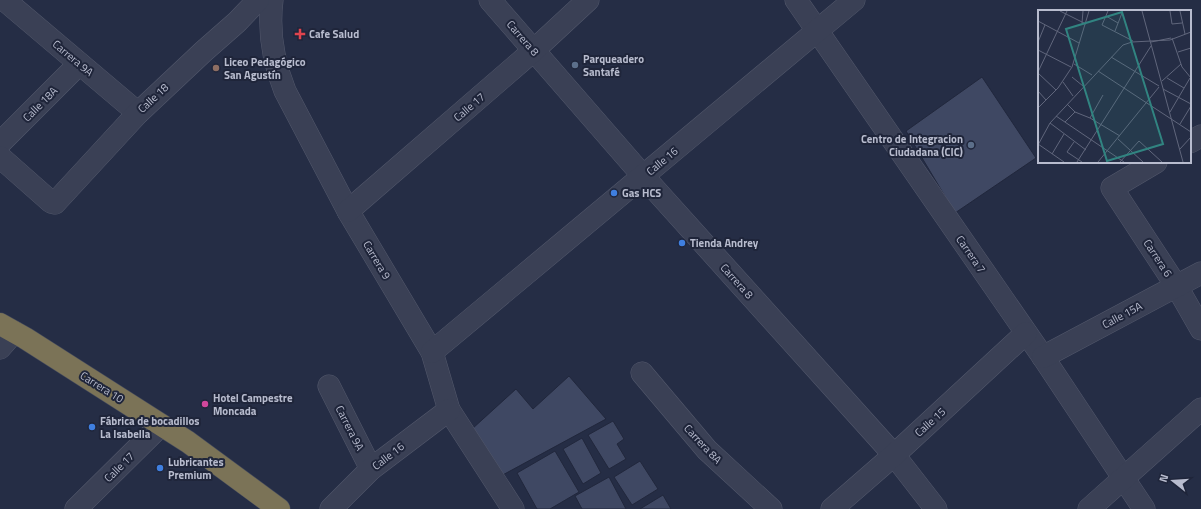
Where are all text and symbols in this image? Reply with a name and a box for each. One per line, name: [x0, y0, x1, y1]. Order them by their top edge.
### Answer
inset map: [1038, 10, 1191, 163]
street label: Carrera 8: [503, 17, 543, 59]
place label: Cafe Salud: [309, 26, 359, 42]
marker: Cafe Salud: [294, 28, 306, 40]
street label: Carrera 9A: [49, 36, 97, 80]
place label: Parqueadero Santafé: [583, 51, 644, 80]
place label: Liceo Pedagógico San Agustín: [224, 54, 306, 83]
marker: Parqueadero Santafé: [570, 60, 580, 70]
marker: Liceo Pedagógico San Agustín: [211, 63, 221, 73]
street label: Calle 18: [134, 80, 172, 116]
street label: Calle 18A: [19, 83, 61, 125]
street label: Calle 17: [450, 89, 488, 125]
place label: Centro de Integracion Ciudadana (CIC): [861, 131, 963, 160]
marker: Centro de Integracion Ciudadana (CIC): [966, 140, 976, 150]
street label: Calle 16: [643, 143, 681, 179]
place label: Gas HCS: [622, 185, 661, 201]
marker: Gas HCS: [609, 188, 619, 198]
street label: Carrera 7: [952, 232, 990, 276]
place label: Tienda Andrey: [690, 235, 759, 251]
street label: Carrera 6: [1140, 236, 1176, 280]
street label: Carrera 9: [359, 238, 395, 282]
marker: Tienda Andrey: [677, 238, 687, 248]
street label: Carrera 8: [717, 260, 757, 302]
street label: Calle 15A: [1099, 298, 1145, 332]
street label: Carrera 10: [77, 367, 127, 407]
place label: Hotel Campestre Moncada: [213, 390, 293, 419]
marker: Hotel Campestre Moncada: [200, 399, 210, 409]
street label: Carrera 9A: [332, 403, 368, 454]
street label: Calle 15: [911, 404, 949, 440]
place label: Fábrica de bocadillos La Isabella: [100, 413, 199, 442]
street label: Carrera 8A: [680, 421, 726, 468]
marker: Fábrica de bocadillos La Isabella: [87, 422, 97, 432]
street label: Calle 16: [369, 438, 407, 474]
street label: Calle 17: [100, 448, 138, 486]
place label: Lubricantes Premium: [168, 454, 224, 483]
north arrow: [1153, 461, 1193, 501]
marker: Lubricantes Premium: [155, 463, 165, 473]
text: N: [1155, 472, 1172, 484]

